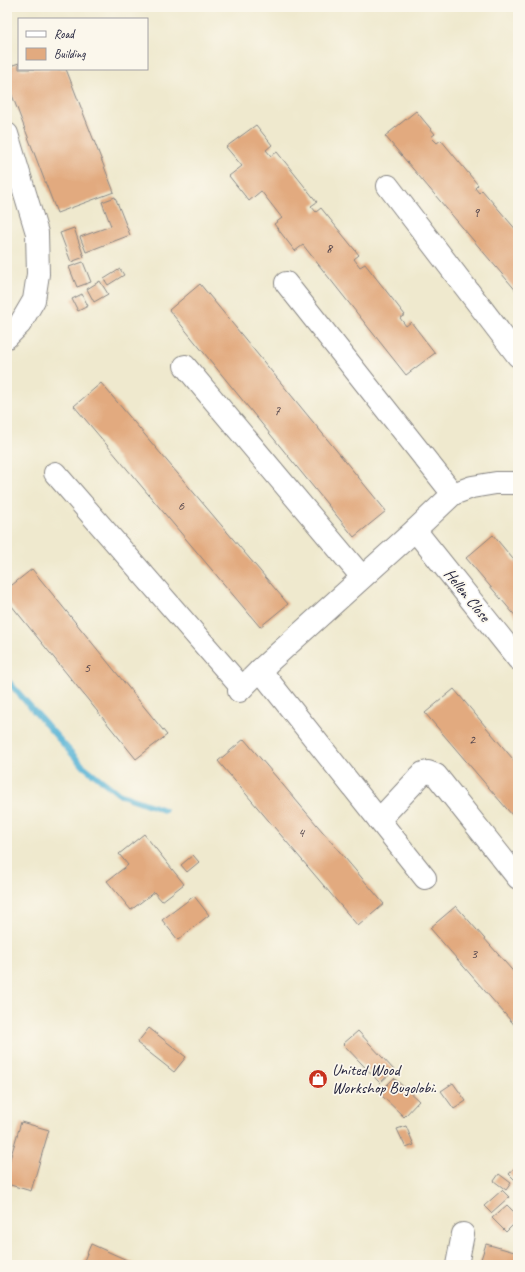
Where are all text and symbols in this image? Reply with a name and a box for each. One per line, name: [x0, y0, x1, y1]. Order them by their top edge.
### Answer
legend: [18, 18, 148, 70]
text: Road: [54, 26, 76, 42]
text: Building: [54, 46, 86, 62]
house number: 9: [473, 204, 481, 221]
house number: 8: [326, 240, 334, 257]
house number: 7: [274, 402, 281, 419]
house number: 6: [178, 497, 185, 514]
street label: Hellen Close: [439, 564, 496, 627]
house number: 5: [84, 659, 91, 676]
house number: 2: [469, 731, 477, 748]
house number: 4: [298, 824, 306, 841]
house number: 3: [471, 945, 479, 962]
place label: United Wood Workshop Bugolobi.: [332, 1060, 437, 1098]
shop icon: United Wood Workshop Bugolobi.: [307, 1068, 329, 1090]

